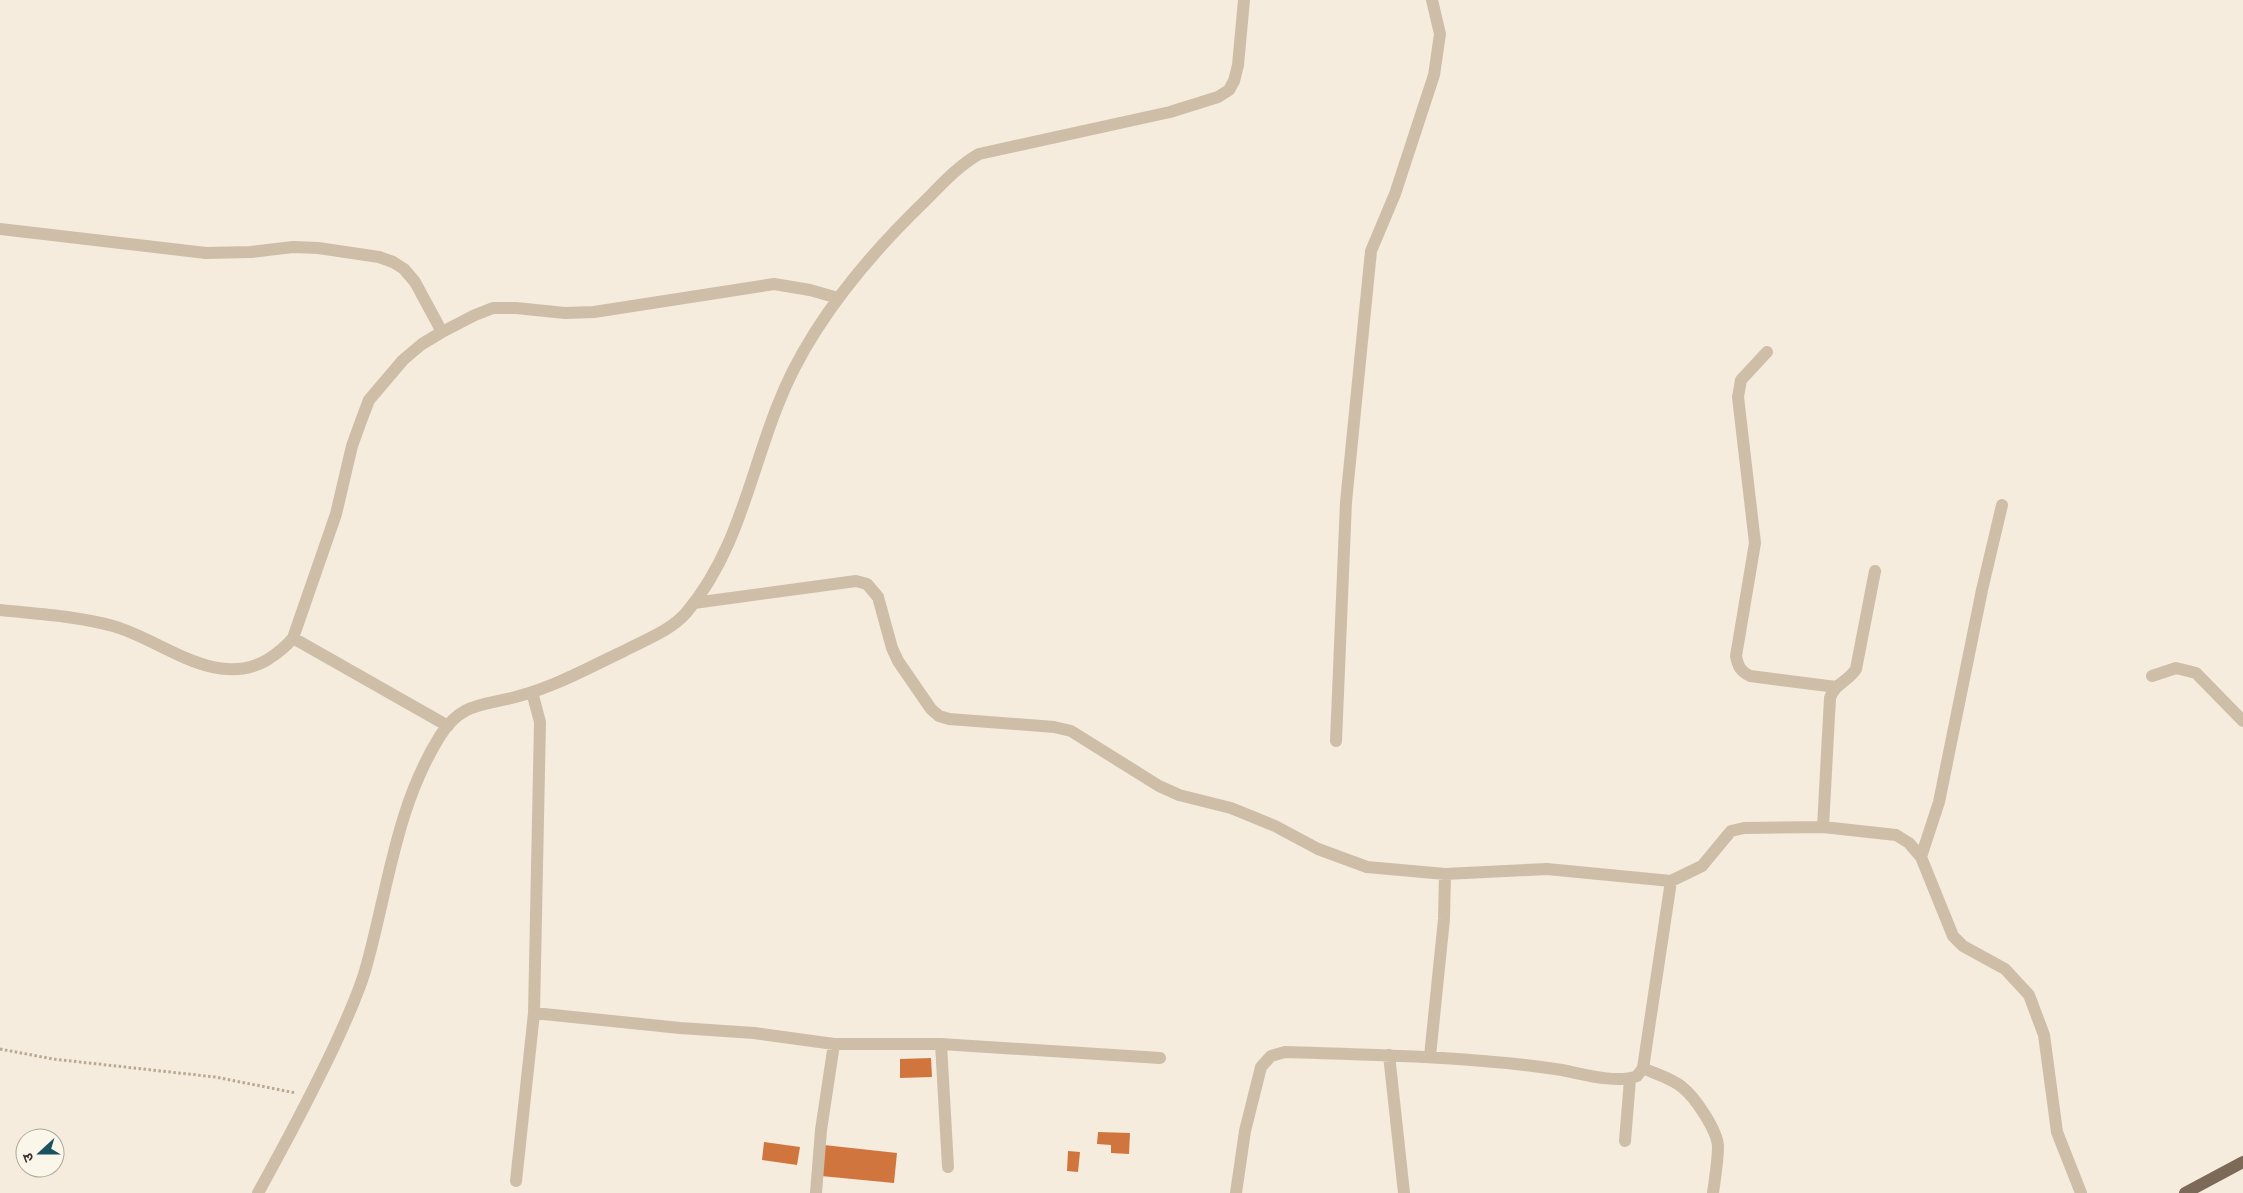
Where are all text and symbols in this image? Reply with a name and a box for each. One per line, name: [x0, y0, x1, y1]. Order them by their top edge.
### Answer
north arrow: [15, 1128, 65, 1178]
text: उ: [18, 1150, 37, 1165]

